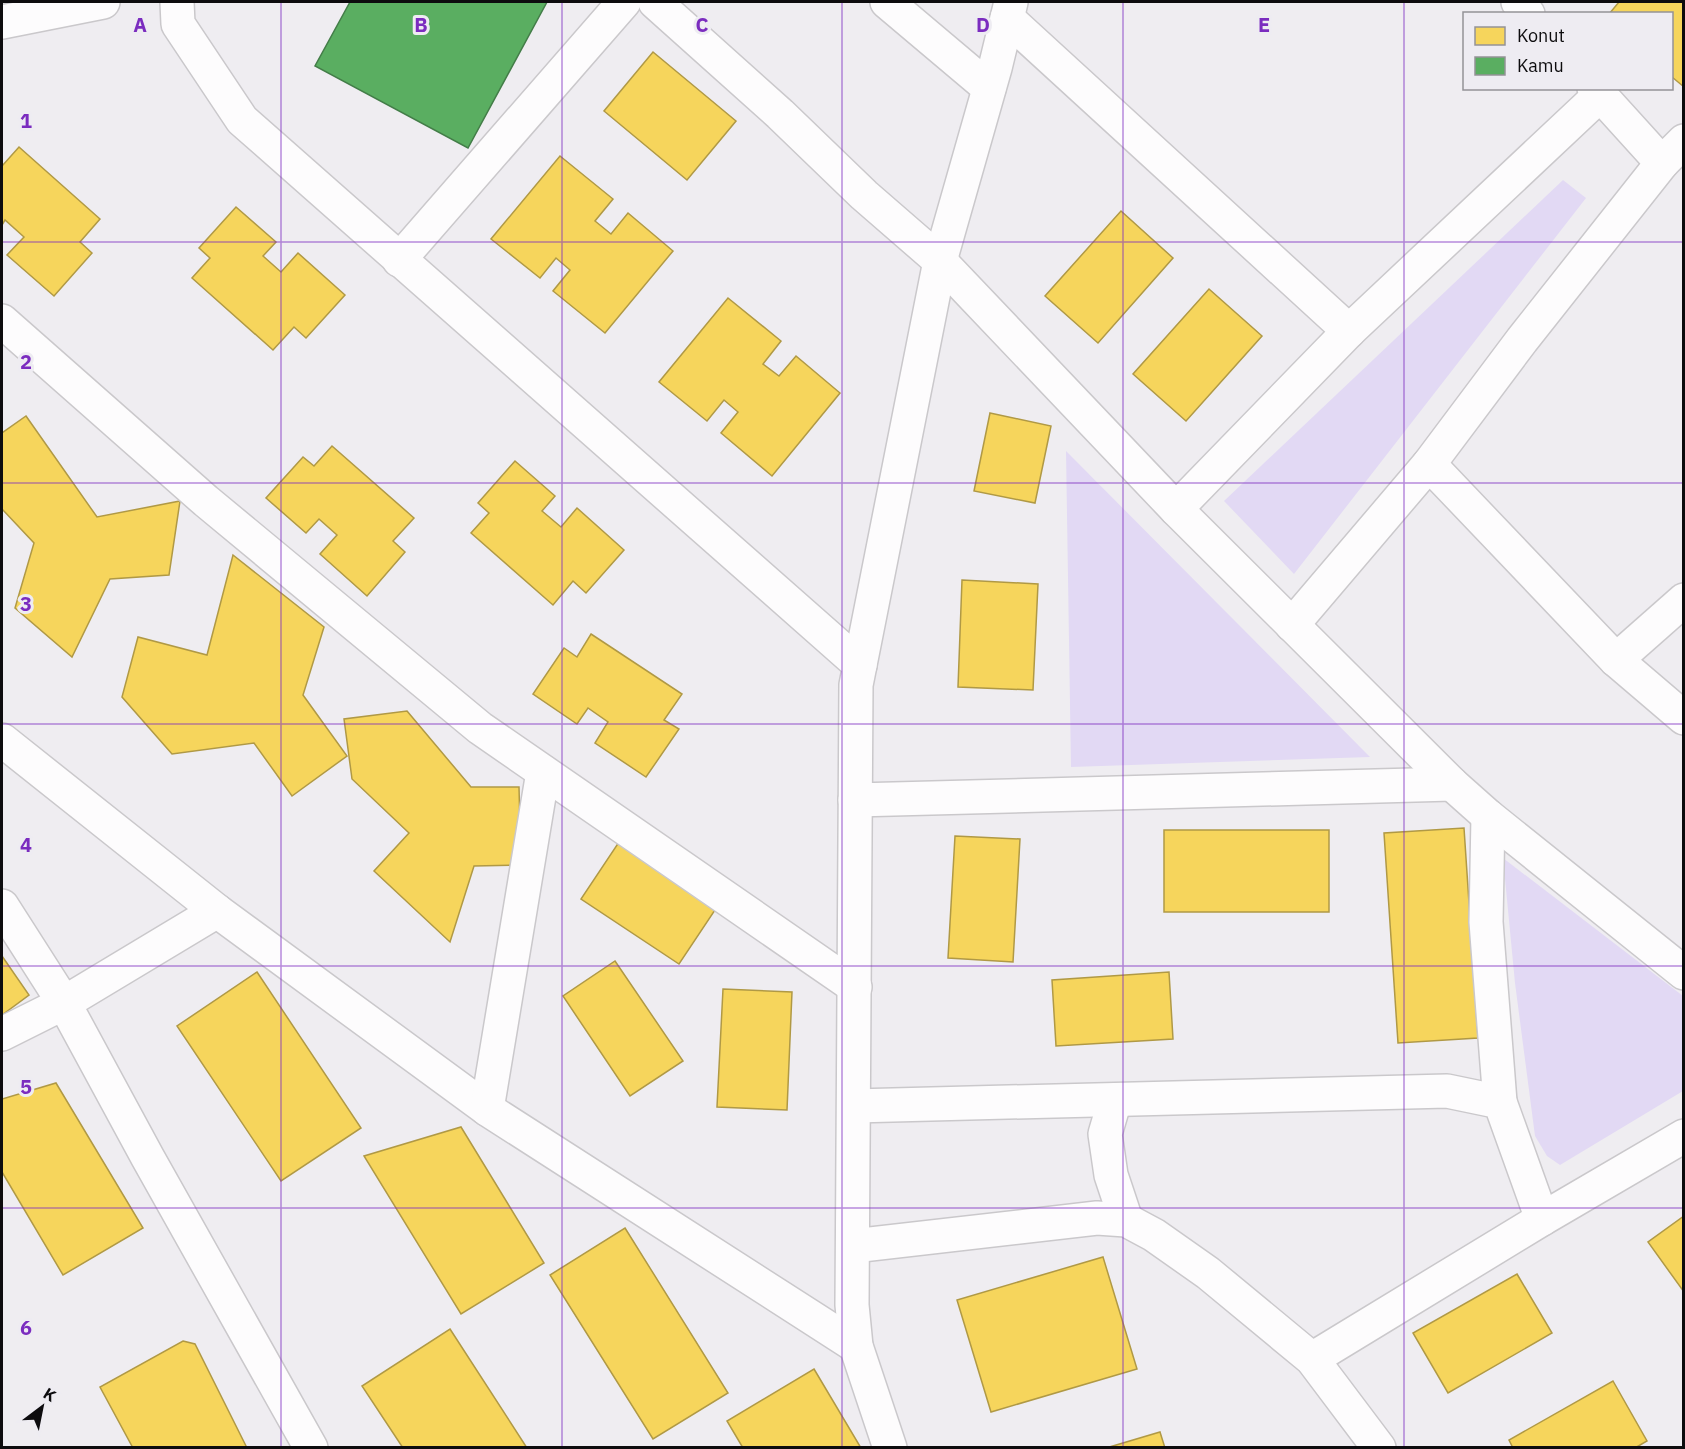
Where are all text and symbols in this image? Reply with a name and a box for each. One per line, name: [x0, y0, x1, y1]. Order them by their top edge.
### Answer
text: A: [133, 11, 147, 38]
text: B: [414, 11, 428, 38]
text: C: [695, 11, 709, 38]
text: D: [976, 11, 990, 38]
text: E: [1258, 11, 1270, 38]
legend: [1463, 12, 1673, 90]
text: Konut: [1517, 24, 1565, 47]
text: Kamu: [1517, 54, 1564, 77]
text: 1: [20, 107, 32, 134]
text: 2: [20, 348, 32, 375]
text: 3: [20, 590, 32, 617]
text: 4: [20, 831, 32, 858]
text: 5: [20, 1073, 32, 1100]
text: 6: [20, 1314, 32, 1341]
north arrow: [12, 1377, 72, 1437]
text: K: [40, 1383, 60, 1406]

